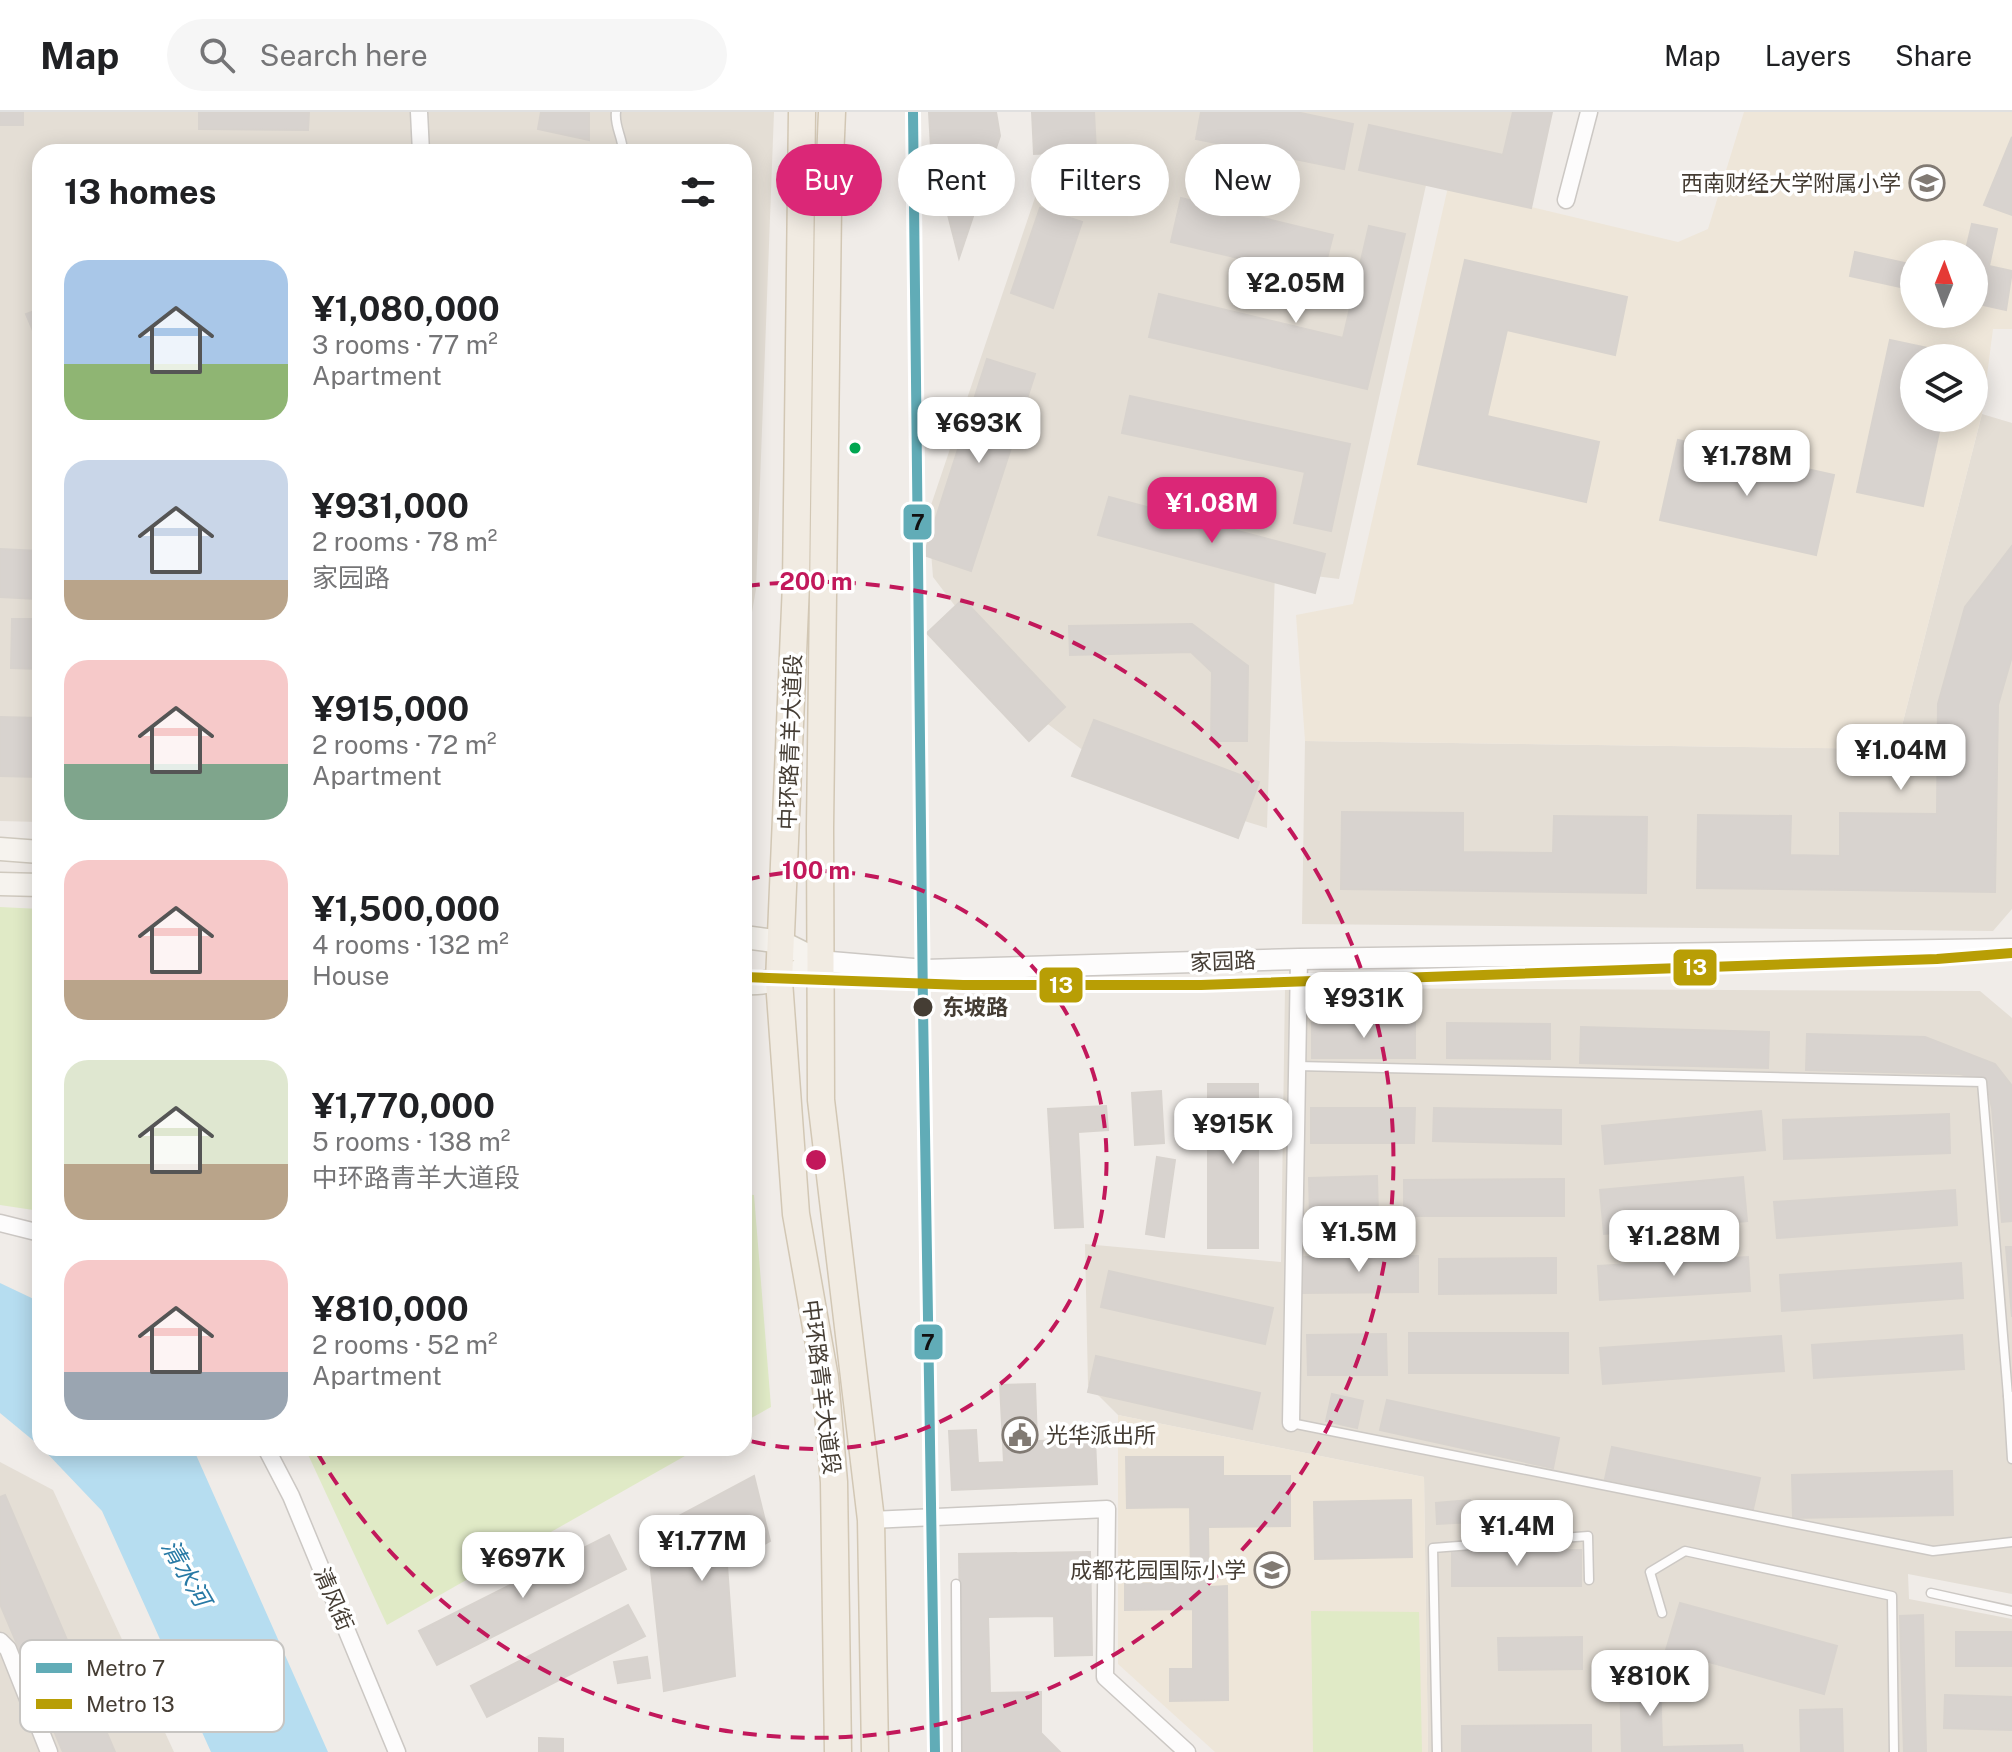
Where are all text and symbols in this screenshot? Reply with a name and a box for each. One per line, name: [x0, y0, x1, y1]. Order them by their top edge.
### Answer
search box: [167, 19, 727, 91]
text: Map: [40, 33, 119, 78]
icon: search: [195, 33, 239, 77]
text: Search here: [259, 37, 428, 73]
text: Map: [1664, 39, 1721, 72]
text: Layers: [1765, 39, 1851, 72]
text: Share: [1895, 39, 1972, 72]
chip: Buy: [776, 144, 882, 216]
chip: Rent: [898, 144, 1015, 216]
chip: Filters: [1031, 144, 1169, 216]
chip: New: [1185, 144, 1300, 216]
school or university icon: 西南财经大学附属小学: [1908, 164, 1946, 202]
icon: filters: [676, 170, 720, 214]
place label: 西南财经大学附属小学: [1681, 170, 1901, 196]
text: 13 homes: [64, 172, 216, 212]
north arrow: [1900, 240, 1988, 328]
map controls: [1900, 240, 1988, 432]
pin: ¥2.05M: [1231, 257, 1361, 325]
text: ¥2.05M: [1247, 267, 1345, 298]
text: ¥1,080,000: [312, 289, 500, 329]
icon: home: [128, 292, 224, 388]
text: 3 rooms · 77 m²: [312, 329, 498, 360]
button: layers: [1900, 344, 1988, 432]
text: Apartment: [312, 360, 442, 391]
pin: ¥693K: [923, 397, 1035, 465]
text: ¥693K: [935, 407, 1023, 438]
pin: ¥1.78M: [1682, 430, 1812, 498]
unlabelled marker: [847, 440, 863, 456]
text: ¥1.78M: [1702, 440, 1792, 471]
pin: ¥1.08M: [1147, 477, 1277, 545]
text: ¥931,000: [312, 486, 469, 526]
text: ¥1.08M: [1165, 487, 1259, 518]
icon: home: [128, 492, 224, 588]
line badge: 7: [902, 503, 933, 541]
text: 7: [911, 509, 925, 535]
text: 2 rooms · 78 m²: [312, 526, 497, 557]
text: 家园路: [312, 562, 390, 593]
text: 200 m: [779, 567, 853, 595]
street label: 中环路青羊大道段: [774, 654, 806, 830]
text: ¥915,000: [312, 689, 469, 729]
icon: home: [128, 692, 224, 788]
pin: ¥1.04M: [1836, 724, 1966, 792]
text: 2 rooms · 72 m²: [312, 729, 497, 760]
text: ¥1.04M: [1855, 734, 1947, 765]
text: Apartment: [312, 760, 442, 791]
text: 100 m: [782, 856, 850, 884]
text: ¥1,500,000: [312, 889, 500, 929]
icon: home: [128, 892, 224, 988]
text: 4 rooms · 132 m²: [312, 929, 509, 960]
street label: 家园路: [1190, 947, 1256, 975]
line badge: 13: [1672, 948, 1718, 987]
text: 13: [1683, 954, 1707, 980]
text: House: [312, 960, 389, 991]
line badge: 13: [1038, 966, 1084, 1004]
text: 13: [1049, 972, 1073, 998]
pin: ¥931K: [1308, 972, 1420, 1040]
text: ¥931K: [1323, 982, 1405, 1013]
place label: 东坡路: [942, 994, 1008, 1020]
marker: 东坡路: [911, 995, 935, 1019]
text: ¥1,770,000: [312, 1086, 495, 1126]
icon: home: [128, 1092, 224, 1188]
pin: ¥915K: [1177, 1098, 1289, 1166]
text: ¥915K: [1192, 1108, 1274, 1139]
text: 5 rooms · 138 m²: [312, 1126, 510, 1157]
centre of rings: [802, 1146, 830, 1174]
text: 中环路青羊大道段: [312, 1162, 520, 1193]
pin: ¥1.5M: [1303, 1206, 1415, 1274]
pin: ¥1.28M: [1609, 1210, 1739, 1278]
text: ¥1.5M: [1321, 1216, 1397, 1247]
text: ¥1.28M: [1627, 1220, 1721, 1251]
text: ¥810,000: [312, 1289, 469, 1329]
icon: home: [128, 1292, 224, 1388]
street label: 中环路青羊大道段: [798, 1298, 846, 1476]
line badge: 7: [913, 1323, 944, 1361]
text: 2 rooms · 52 m²: [312, 1329, 498, 1360]
text: 7: [921, 1329, 935, 1355]
text: Apartment: [312, 1360, 442, 1391]
public building icon: 光华派出所: [1001, 1416, 1039, 1454]
place label: 光华派出所: [1046, 1422, 1156, 1448]
pin: ¥1.4M: [1461, 1500, 1573, 1568]
text: ¥1.4M: [1479, 1510, 1555, 1541]
pin: ¥1.77M: [637, 1515, 767, 1583]
text: ¥1.77M: [657, 1525, 747, 1556]
pin: ¥697K: [467, 1532, 579, 1600]
water label: 清水河: [157, 1534, 219, 1614]
text: ¥697K: [480, 1542, 566, 1573]
school or university icon: 成都花园国际小学: [1253, 1551, 1291, 1589]
place label: 成都花园国际小学: [1070, 1557, 1246, 1583]
street label: 清风街: [309, 1564, 359, 1634]
legend: [20, 1640, 284, 1732]
pin: ¥810K: [1594, 1650, 1706, 1718]
text: Metro 7: [86, 1655, 165, 1681]
text: ¥810K: [1609, 1660, 1691, 1691]
text: Metro 13: [86, 1691, 175, 1717]

